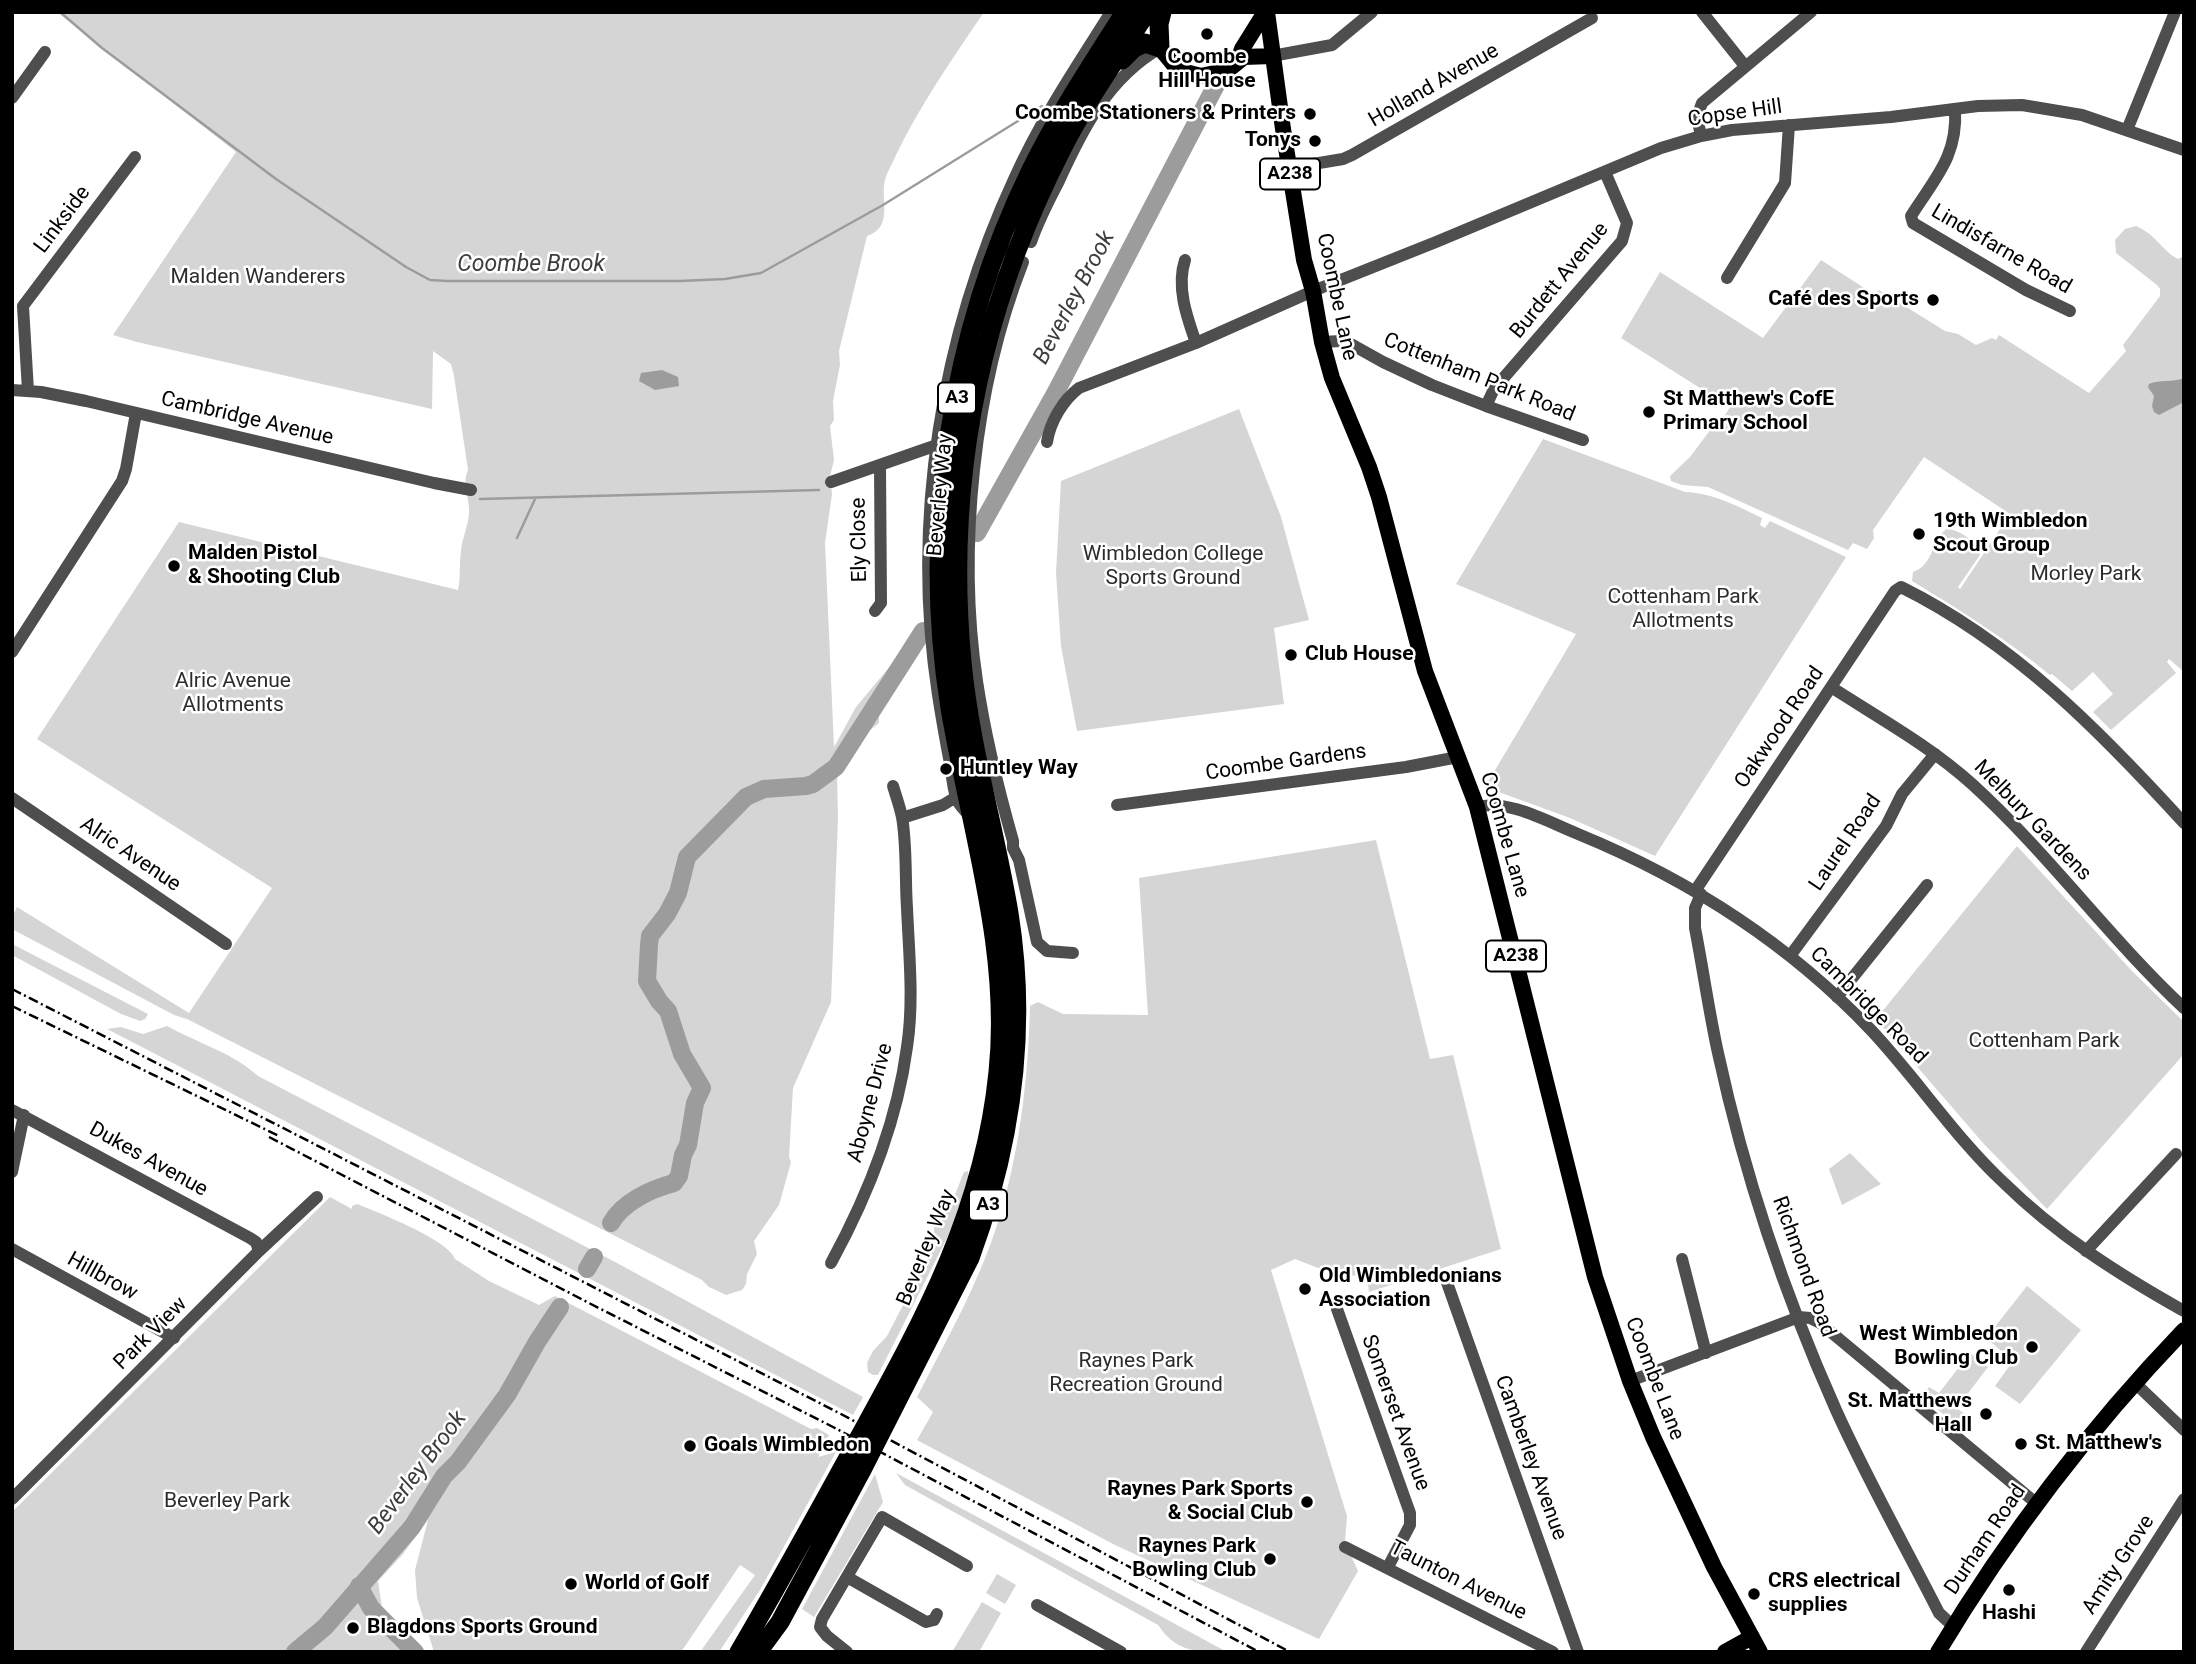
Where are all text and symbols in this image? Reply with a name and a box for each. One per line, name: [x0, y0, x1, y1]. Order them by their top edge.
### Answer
marker: Coombe Hill House: [1199, 26, 1215, 42]
street label: Holland Avenue: [1365, 39, 1503, 133]
place label: Coombe Hill House: [1158, 45, 1256, 95]
street label: Copse Hill: [1686, 95, 1784, 133]
place label: Coombe Stationers & Printers: [1015, 101, 1296, 127]
marker: Coombe Stationers & Printers: [1302, 106, 1318, 122]
place label: Tonys: [1245, 128, 1301, 154]
marker: Tonys: [1307, 133, 1323, 149]
road number: A238: [1260, 158, 1320, 190]
street label: Linkside: [30, 181, 96, 259]
street label: Lindisfarne Road: [1926, 200, 2076, 300]
street label: Burdett Avenue: [1505, 218, 1615, 344]
water label: Beverley Brook: [1028, 227, 1122, 369]
street label: Coombe Lane: [1310, 231, 1362, 363]
water label: Coombe Brook: [457, 251, 605, 279]
park label: Malden Wanderers: [171, 265, 345, 291]
place label: Café des Sports: [1768, 287, 1919, 313]
marker: Café des Sports: [1925, 292, 1941, 308]
street label: Cottenham Park Road: [1380, 328, 1578, 428]
road number: A3: [938, 382, 976, 414]
street label: Cambridge Avenue: [158, 387, 336, 451]
place label: St Matthew's CofE Primary School: [1663, 387, 1834, 437]
marker: St Matthew's CofE Primary School: [1641, 404, 1657, 420]
street label: Beverley Way: [923, 433, 959, 557]
street label: Ely Close: [847, 497, 873, 583]
place label: 19th Wimbledon Scout Group: [1933, 509, 2087, 559]
marker: 19th Wimbledon Scout Group: [1911, 526, 1927, 542]
place label: Malden Pistol & Shooting Club: [188, 541, 340, 591]
park label: Wimbledon College Sports Ground: [1083, 542, 1263, 592]
marker: Malden Pistol & Shooting Club: [166, 558, 182, 574]
park label: Morley Park: [2031, 562, 2141, 588]
park label: Cottenham Park Allotments: [1607, 585, 1759, 635]
place label: Club House: [1305, 642, 1414, 668]
marker: Club House: [1283, 647, 1299, 663]
street label: Oakwood Road: [1730, 662, 1830, 794]
park label: Alric Avenue Allotments: [175, 669, 291, 719]
street label: Coombe Gardens: [1204, 739, 1368, 787]
street label: Melbury Gardens: [1968, 755, 2096, 887]
place label: Huntley Way: [960, 756, 1078, 782]
marker: Huntley Way: [938, 761, 954, 777]
street label: Coombe Lane: [1474, 769, 1534, 901]
street label: Laurel Road: [1805, 790, 1887, 896]
street label: Alric Avenue: [75, 812, 185, 898]
road number: A238: [1486, 940, 1546, 972]
street label: Cambridge Road: [1804, 942, 1932, 1070]
park label: Cottenham Park: [1968, 1029, 2120, 1055]
street label: Aboyne Drive: [843, 1041, 899, 1165]
street label: Dukes Avenue: [84, 1117, 212, 1203]
street label: Beverley Way: [892, 1186, 962, 1310]
road number: A3: [969, 1190, 1007, 1220]
street label: Richmond Road: [1766, 1193, 1840, 1341]
street label: Hillbrow: [62, 1247, 142, 1307]
place label: Old Wimbledonians Association: [1319, 1264, 1502, 1314]
marker: Old Wimbledonians Association: [1297, 1281, 1313, 1297]
street label: Park View: [109, 1292, 193, 1376]
street label: Coombe Lane: [1619, 1314, 1689, 1444]
place label: West Wimbledon Bowling Club: [1859, 1322, 2018, 1372]
street label: Somerset Avenue: [1355, 1332, 1435, 1494]
marker: West Wimbledon Bowling Club: [2024, 1339, 2040, 1355]
park label: Raynes Park Recreation Ground: [1049, 1349, 1223, 1399]
street label: Camberley Avenue: [1488, 1372, 1572, 1544]
place label: St. Matthews Hall: [1848, 1389, 1972, 1439]
water label: Beverley Brook: [363, 1406, 473, 1540]
marker: St. Matthews Hall: [1978, 1406, 1994, 1422]
place label: St. Matthew's: [2035, 1431, 2162, 1457]
place label: Goals Wimbledon: [704, 1433, 869, 1459]
marker: St. Matthew's: [2013, 1436, 2029, 1452]
marker: Goals Wimbledon: [682, 1438, 698, 1454]
place label: Raynes Park Sports & Social Club: [1107, 1477, 1293, 1527]
street label: Durham Road: [1940, 1480, 2032, 1600]
park label: Beverley Park: [164, 1489, 290, 1515]
marker: Raynes Park Sports & Social Club: [1299, 1494, 1315, 1510]
street label: Amity Grove: [2078, 1511, 2160, 1619]
place label: Raynes Park Bowling Club: [1132, 1534, 1256, 1584]
street label: Taunton Avenue: [1385, 1536, 1531, 1626]
marker: Raynes Park Bowling Club: [1262, 1551, 1278, 1567]
place label: CRS electrical supplies: [1768, 1569, 1901, 1619]
place label: World of Golf: [585, 1571, 709, 1597]
marker: World of Golf: [563, 1576, 579, 1592]
marker: Hashi: [2001, 1582, 2017, 1598]
marker: CRS electrical supplies: [1746, 1586, 1762, 1602]
place label: Hashi: [1982, 1601, 2036, 1627]
place label: Blagdons Sports Ground: [367, 1615, 597, 1641]
marker: Blagdons Sports Ground: [345, 1620, 361, 1636]

